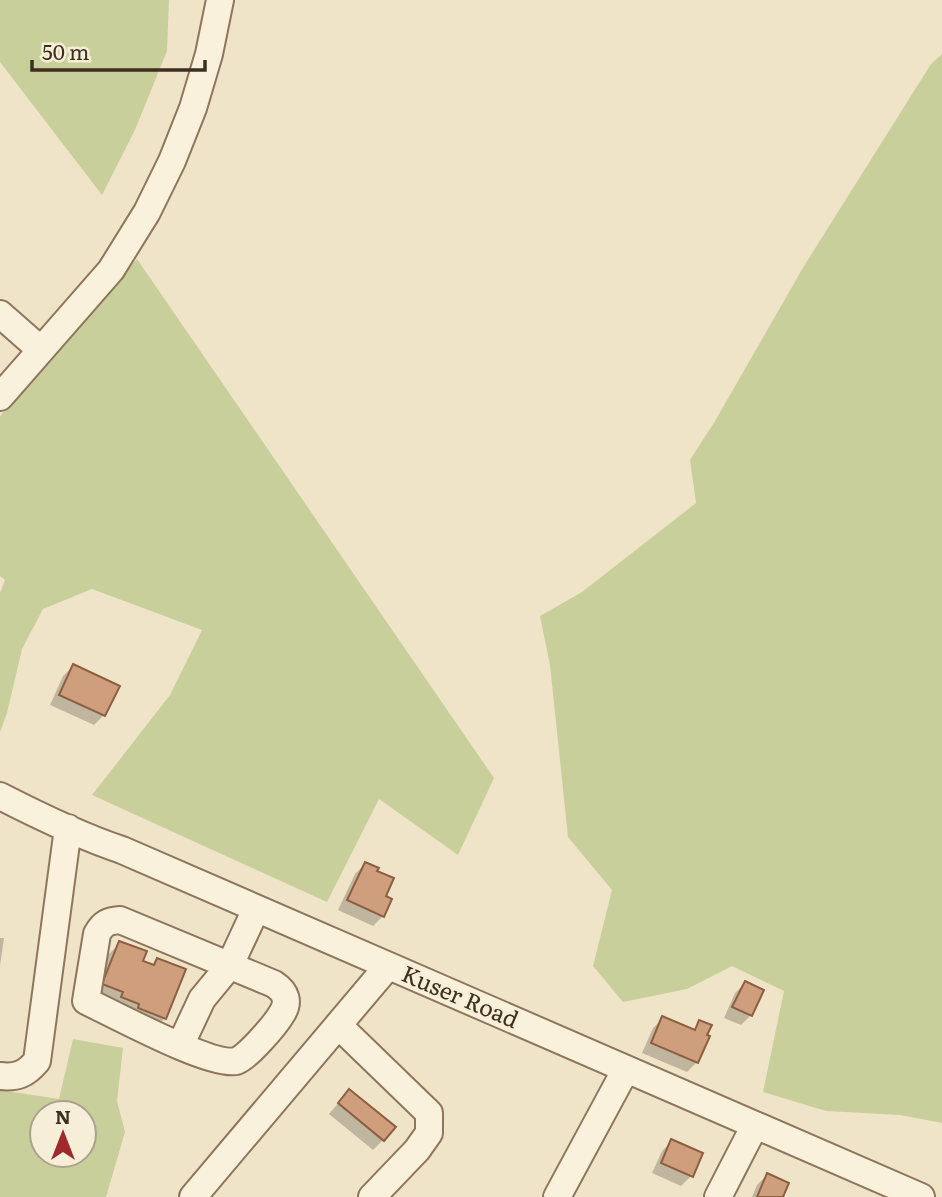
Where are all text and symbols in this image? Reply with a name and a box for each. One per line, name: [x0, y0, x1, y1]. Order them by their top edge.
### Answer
scale bar: [32, 28, 205, 72]
text: 50 m: [42, 35, 89, 66]
street label: Kuser Road: [397, 955, 525, 1035]
north arrow: [28, 1099, 98, 1169]
text: N: [55, 1102, 71, 1130]

